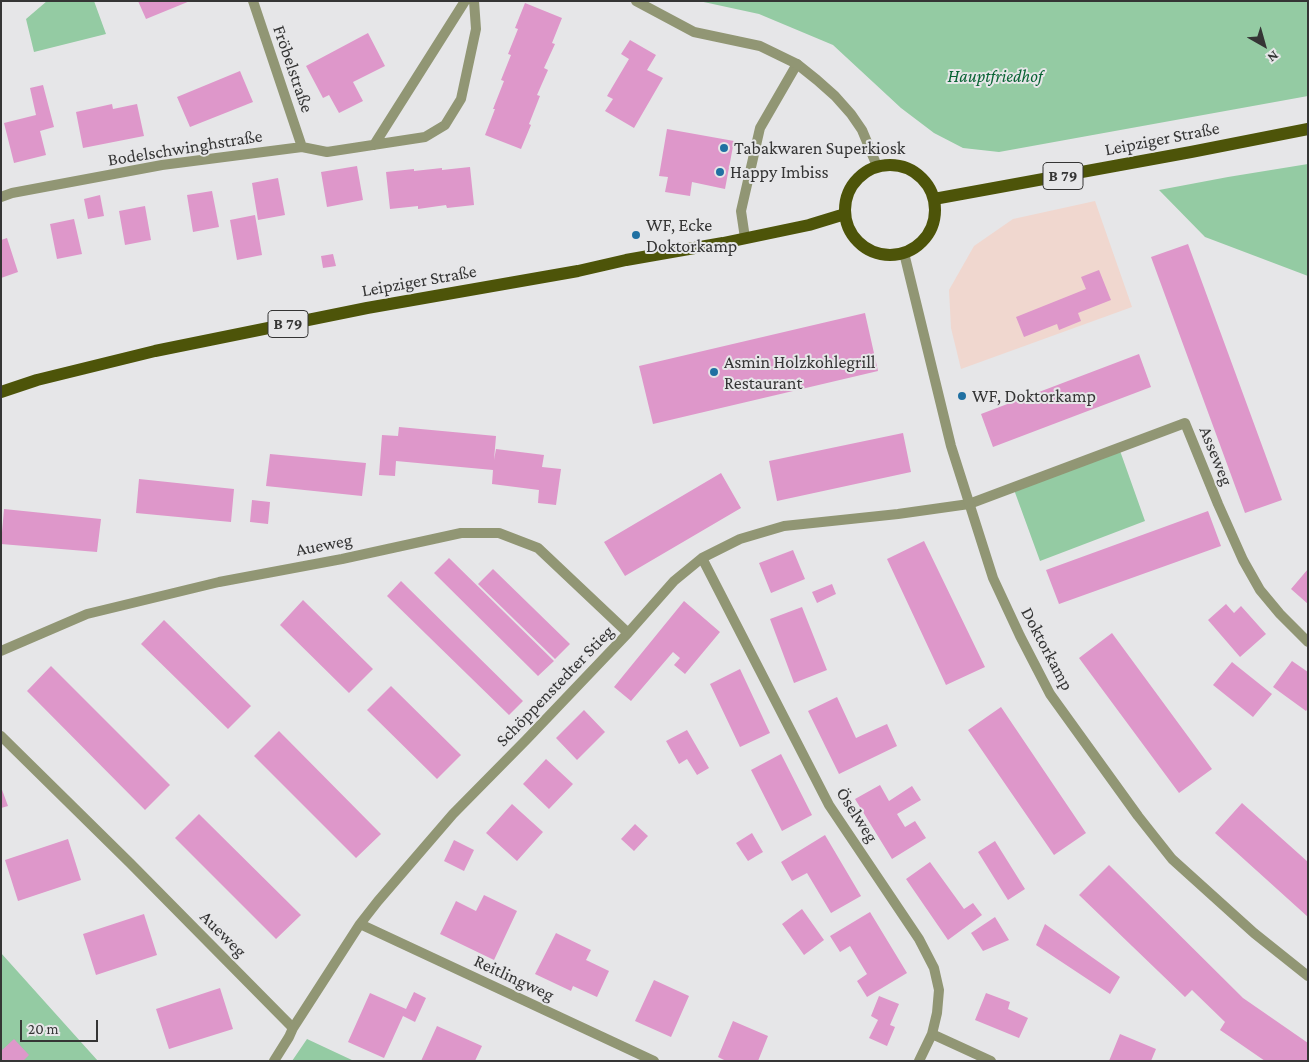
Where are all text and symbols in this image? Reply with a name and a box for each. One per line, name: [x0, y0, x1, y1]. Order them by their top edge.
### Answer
north arrow: [1239, 20, 1289, 70]
street label: Fröbelstraße: [268, 22, 318, 116]
text: N: [1265, 48, 1282, 66]
park label: Hauptfriedhof: [947, 65, 1043, 87]
street label: Leipziger Straße: [1103, 117, 1221, 161]
street label: Bodelschwinghstraße: [106, 125, 264, 171]
place label: Tabakwaren Superkiosk: [734, 137, 905, 159]
marker: Tabakwaren Superkiosk: [718, 142, 730, 154]
place label: Happy Imbiss: [730, 161, 829, 183]
road number: B 79: [1043, 162, 1083, 190]
marker: Happy Imbiss: [714, 166, 726, 178]
place label: WF, Ecke Doktorkamp: [646, 214, 737, 256]
marker: WF, Ecke Doktorkamp: [630, 229, 642, 241]
street label: Leipziger Straße: [360, 260, 478, 302]
road number: B 79: [268, 310, 308, 338]
place label: Asmin Holzkohlegrill Restaurant: [724, 351, 876, 394]
marker: Asmin Holzkohlegrill Restaurant: [708, 366, 720, 378]
place label: WF, Doktorkamp: [972, 385, 1096, 407]
marker: WF, Doktorkamp: [956, 390, 968, 402]
street label: Asseweg: [1194, 423, 1238, 489]
street label: Aueweg: [294, 529, 354, 561]
street label: Doktorkamp: [1016, 604, 1078, 694]
street label: Schöppenstedter Stieg: [492, 621, 618, 751]
street label: Öselweg: [831, 783, 883, 847]
street label: Aueweg: [195, 906, 251, 962]
street label: Reitlingweg: [471, 950, 557, 1006]
scale bar: [22, 1010, 100, 1042]
text: 20 m: [28, 1021, 59, 1037]

